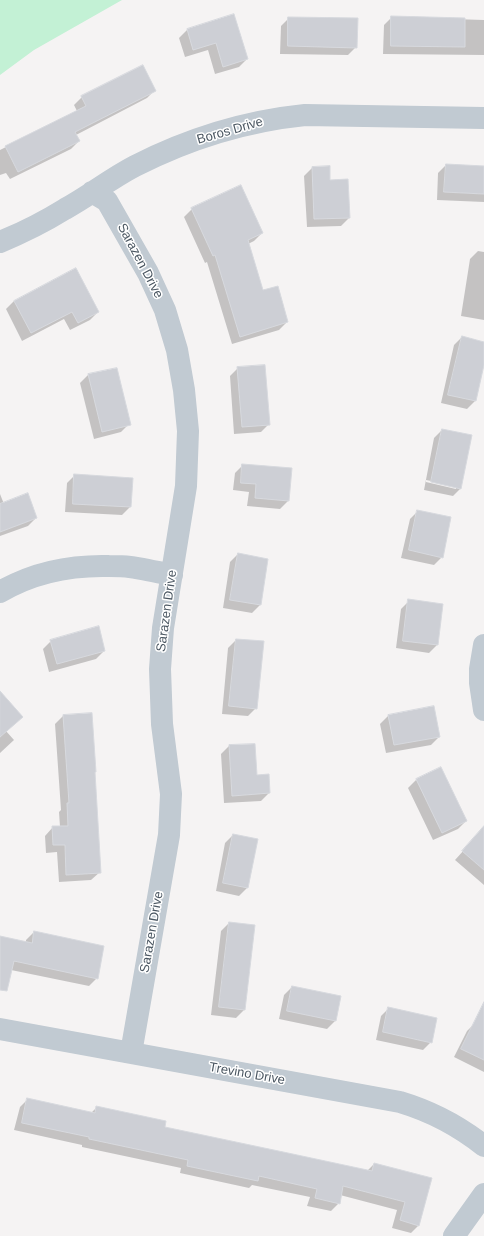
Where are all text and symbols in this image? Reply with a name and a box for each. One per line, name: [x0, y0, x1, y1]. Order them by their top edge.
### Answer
street label: Boros Drive: [195, 114, 265, 148]
street label: Sarazen Drive: [114, 221, 166, 301]
street label: Sarazen Drive: [154, 569, 180, 653]
street label: Sarazen Drive: [137, 890, 167, 974]
street label: Trevino Drive: [208, 1060, 286, 1088]

